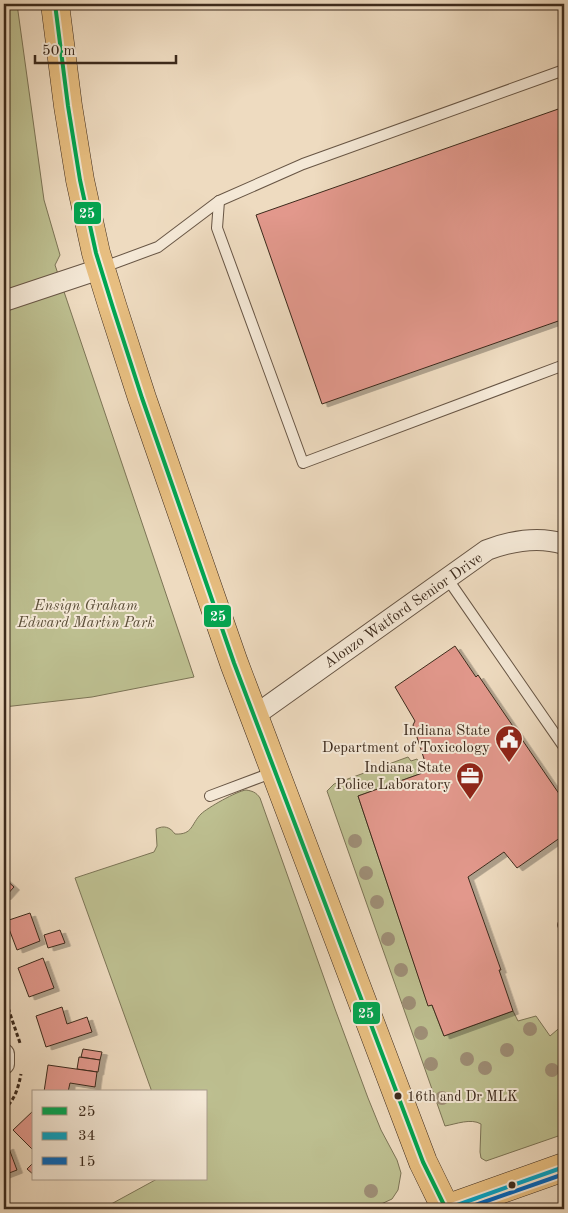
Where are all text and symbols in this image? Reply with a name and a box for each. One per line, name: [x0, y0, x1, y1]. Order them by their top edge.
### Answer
scale bar: [35, 32, 176, 64]
text: 50 m: [42, 44, 76, 59]
line badge: 25: [73, 201, 102, 225]
text: 25: [79, 207, 95, 221]
street label: Alonzo Watford Senior Drive: [322, 551, 486, 672]
park label: Ensign Graham Edward Martin Park: [16, 599, 155, 631]
line badge: 25: [203, 604, 232, 628]
text: 25: [210, 610, 226, 624]
place label: Indiana State Department of Toxicology: [322, 724, 490, 756]
public building icon: Indiana State Department of Toxicology: [494, 724, 524, 763]
place label: Indiana State Police Laboratory: [335, 761, 451, 793]
office icon: Indiana State Police Laboratory: [455, 761, 485, 800]
line badge: 25: [352, 1001, 381, 1025]
text: 25: [358, 1007, 374, 1021]
legend: [32, 1090, 208, 1180]
place label: 16th and Dr MLK: [407, 1090, 518, 1104]
marker: 16th and Dr MLK: [393, 1091, 403, 1101]
text: 25: [78, 1105, 95, 1120]
text: 34: [78, 1129, 95, 1144]
text: 15: [78, 1155, 95, 1170]
unlabelled marker: [507, 1180, 517, 1190]

